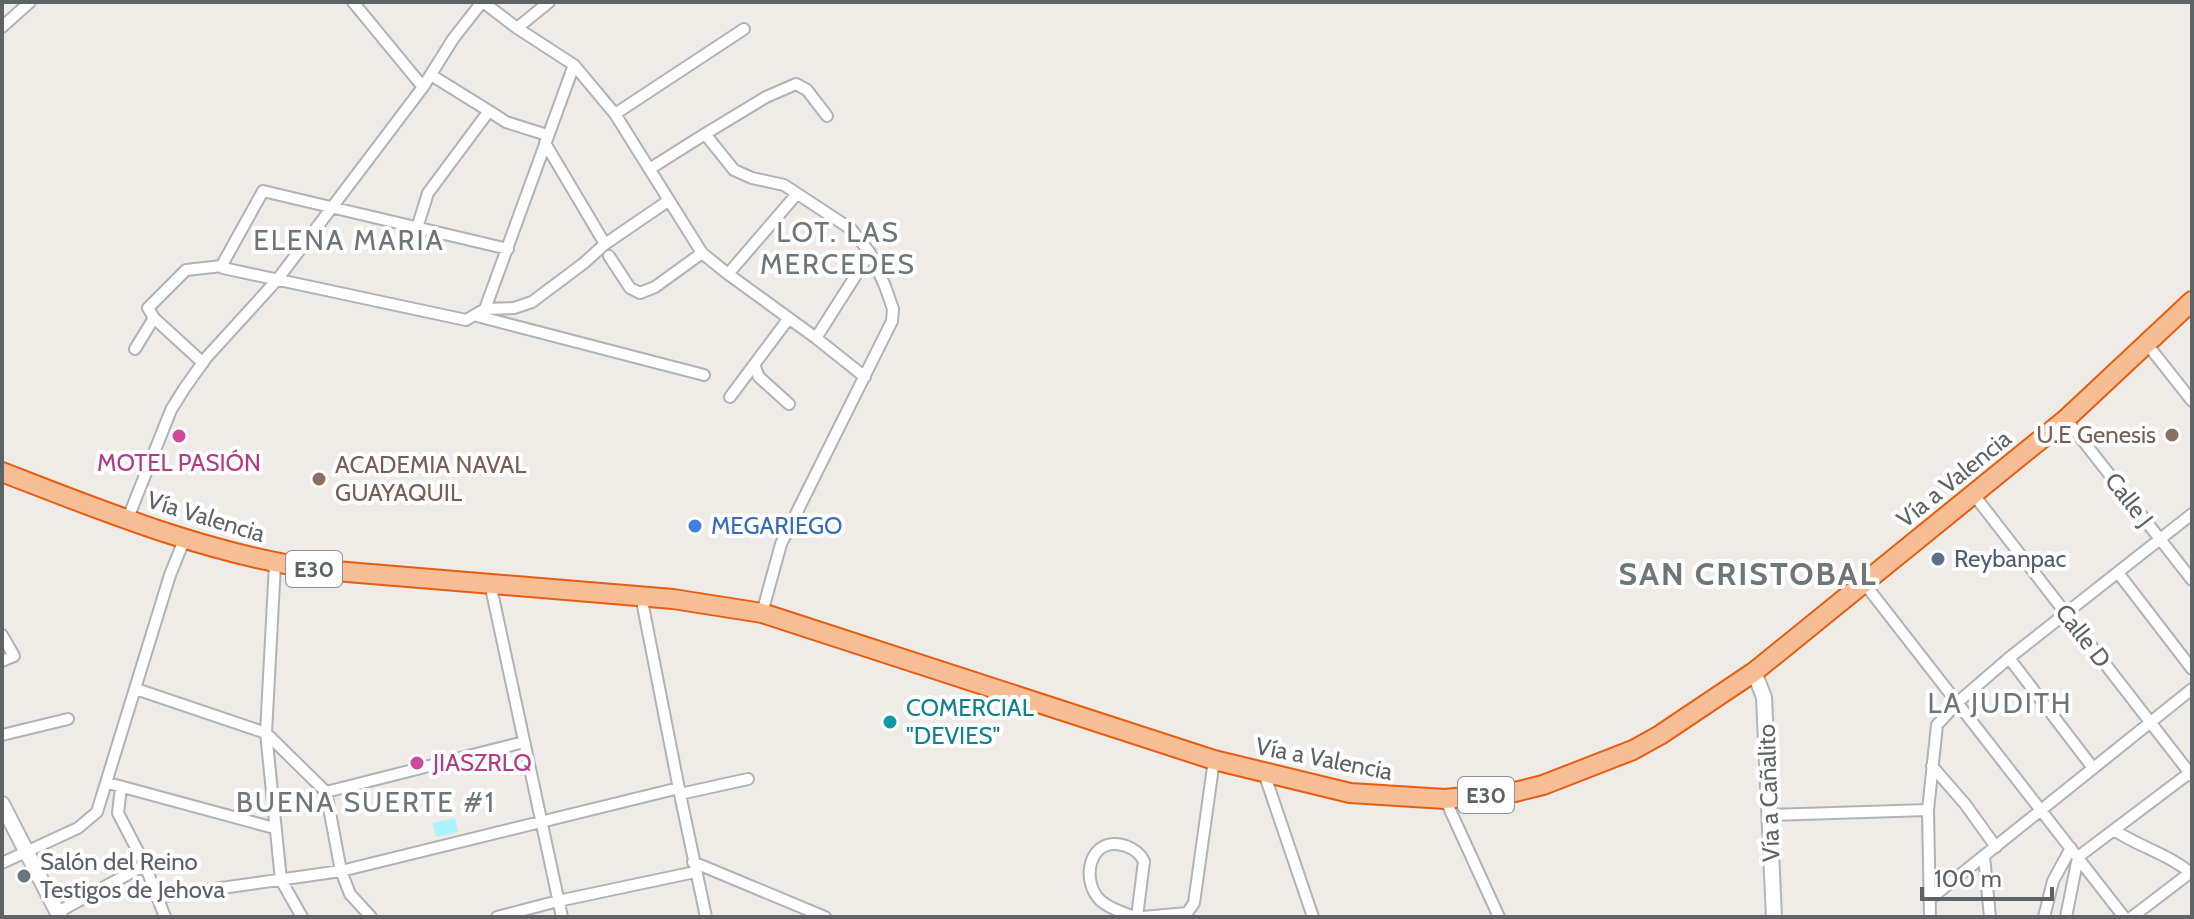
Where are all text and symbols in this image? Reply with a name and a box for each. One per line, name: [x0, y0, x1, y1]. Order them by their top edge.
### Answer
district label: LOT. LAS MERCEDES: [760, 215, 916, 281]
district label: ELENA MARIA: [253, 223, 445, 257]
place label: U.E Genesis: [2036, 420, 2156, 449]
street label: Vía a Valencia: [1891, 423, 2017, 533]
marker: U.E Genesis: [2163, 426, 2181, 444]
marker: MOTEL PASIÓN: [170, 427, 188, 445]
place label: MOTEL PASIÓN: [97, 448, 261, 477]
place label: ACADEMIA NAVAL GUAYAQUIL: [335, 450, 526, 507]
street label: Calle J: [2099, 467, 2160, 533]
marker: ACADEMIA NAVAL GUAYAQUIL: [310, 470, 328, 488]
street label: Vía Valencia: [144, 485, 269, 548]
place label: MEGARIEGO: [711, 511, 843, 540]
marker: MEGARIEGO: [686, 517, 704, 535]
place label: Reybanpac: [1954, 544, 2066, 573]
marker: Reybanpac: [1929, 550, 1947, 568]
road number: E30: [286, 551, 342, 587]
district label: SAN CRISTOBAL: [1618, 554, 1878, 593]
street label: Calle D: [2050, 598, 2117, 673]
district label: LA JUDITH: [1927, 686, 2073, 720]
place label: COMERCIAL "DEVIES": [906, 693, 1034, 750]
marker: COMERCIAL "DEVIES": [881, 713, 899, 731]
street label: Vía a Cañalito: [1752, 724, 1785, 862]
street label: Vía a Valencia: [1253, 731, 1395, 786]
place label: JIASZRLQ: [432, 748, 532, 777]
marker: JIASZRLQ: [408, 754, 426, 772]
road number: E30: [1458, 777, 1514, 813]
district label: BUENA SUERTE #1: [236, 785, 496, 819]
place label: Salón del Reino Testigos de Jehova: [40, 847, 226, 904]
scale bar: [1922, 851, 2052, 901]
text: 100 m: [1934, 864, 2002, 893]
marker: Salón del Reino Testigos de Jehova: [15, 867, 33, 885]

